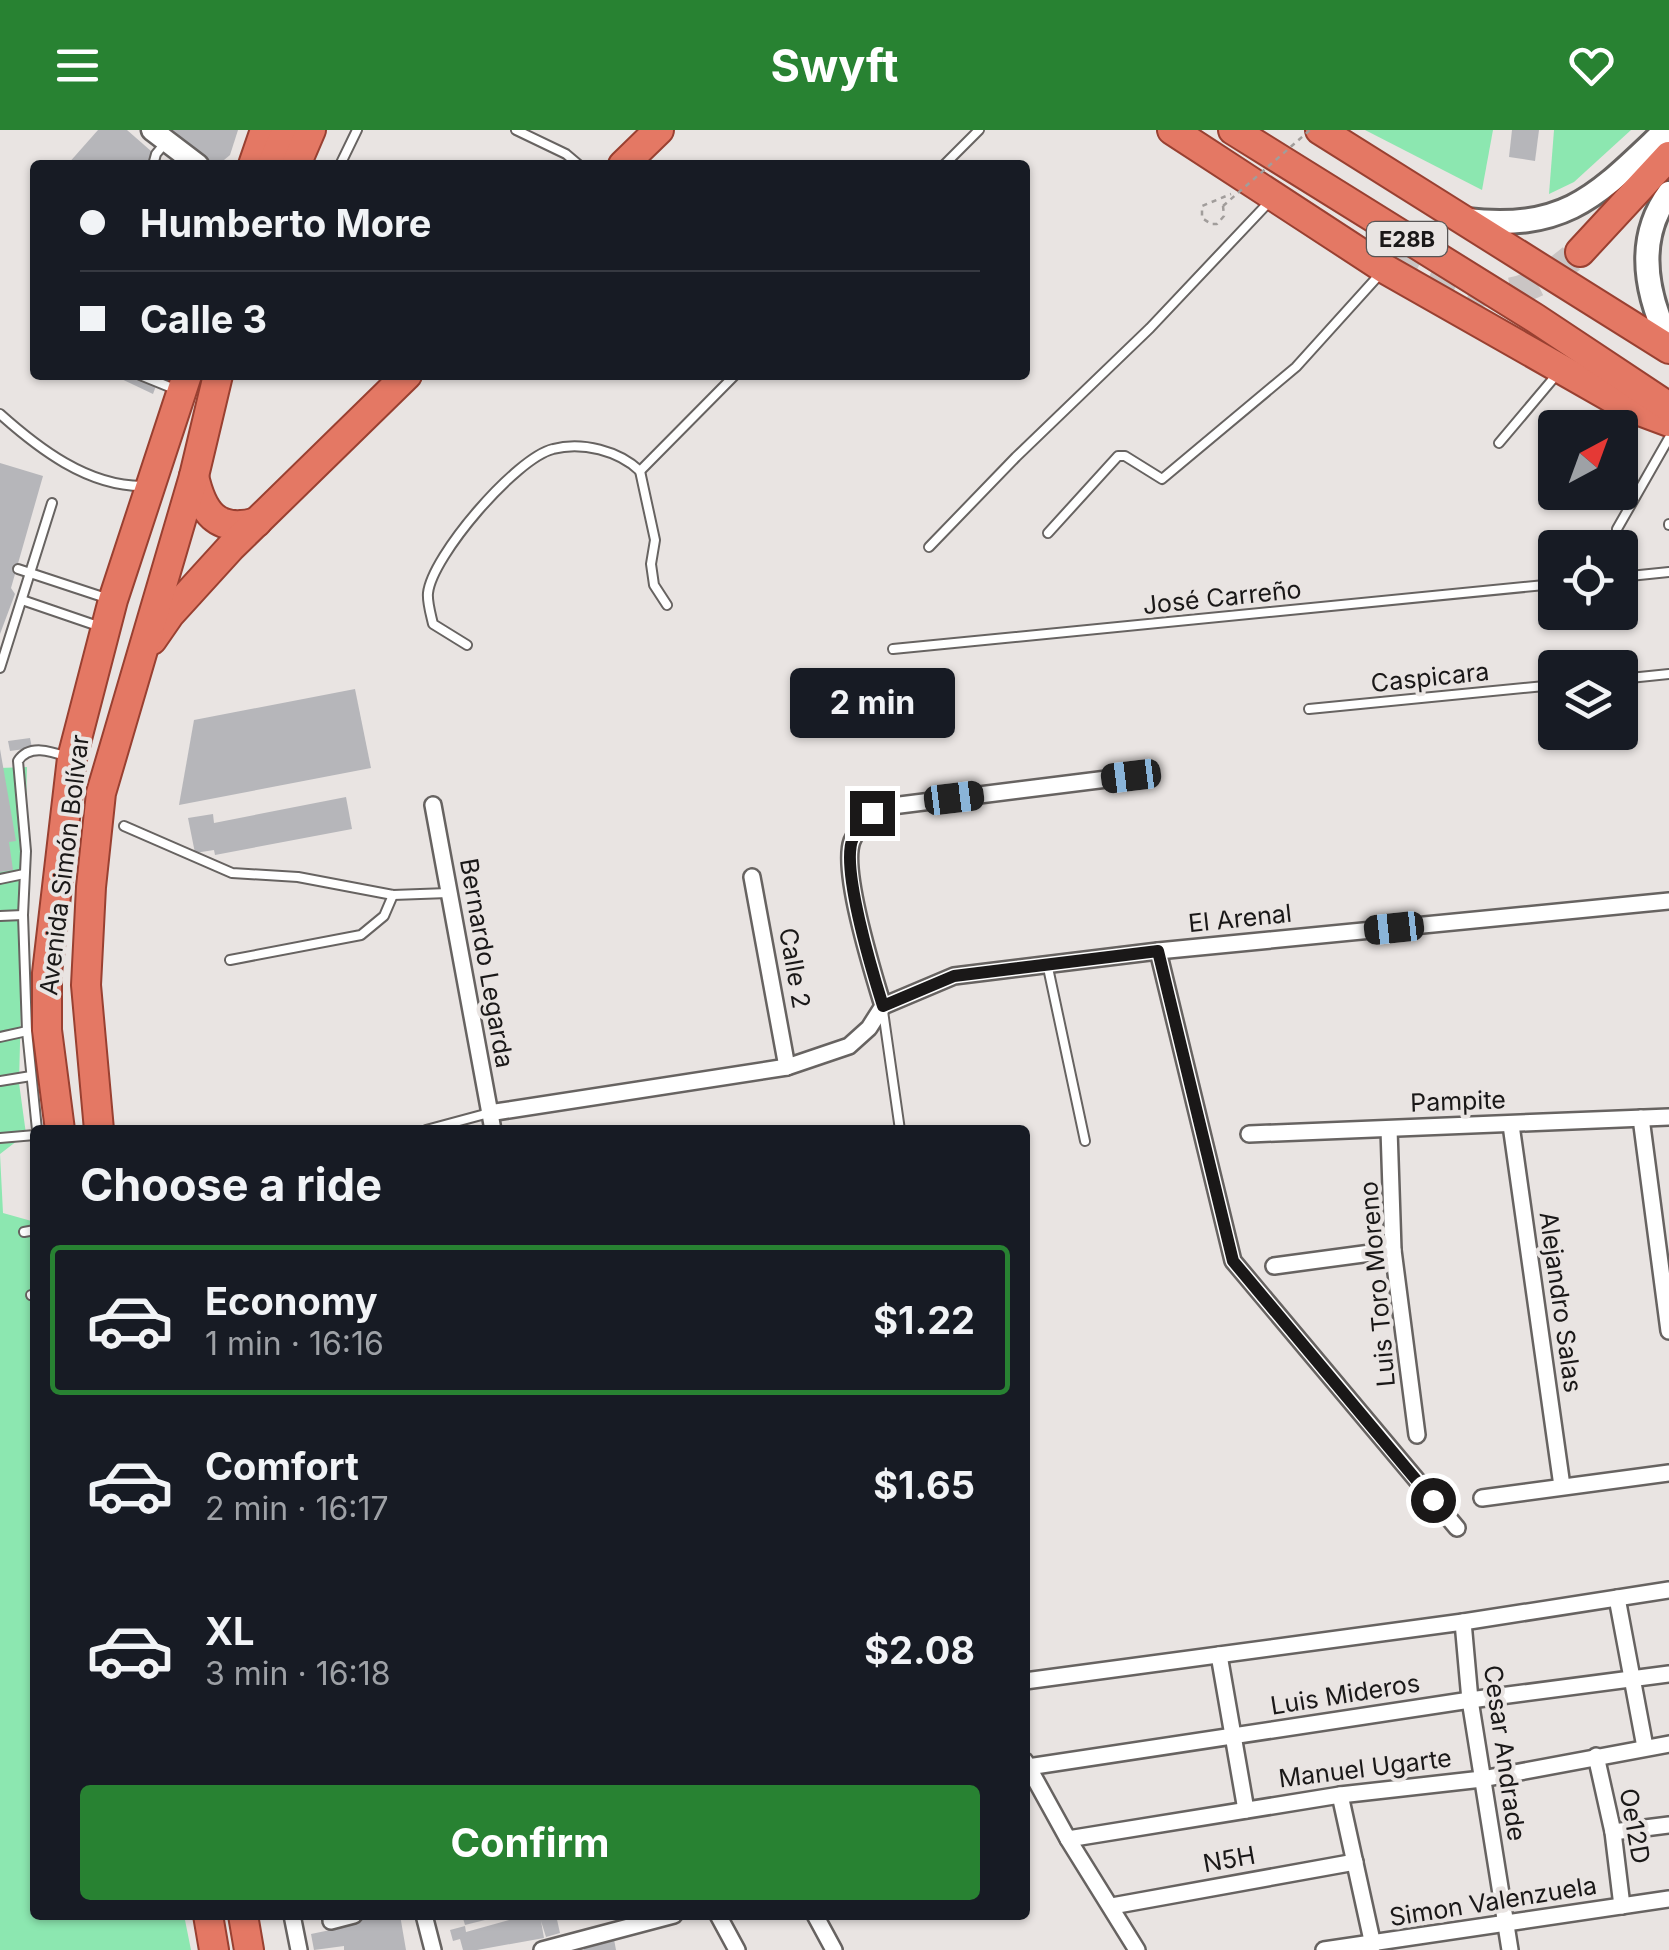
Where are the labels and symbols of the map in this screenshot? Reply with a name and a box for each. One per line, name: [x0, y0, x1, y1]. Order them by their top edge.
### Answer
road number: E28B: [1367, 222, 1447, 256]
north arrow: [1538, 410, 1638, 510]
street label: José Carreño: [1141, 574, 1303, 620]
street label: Caspicara: [1369, 656, 1491, 698]
callout: 2 min: [790, 668, 954, 738]
street label: Avenida Simón Bolívar: [33, 733, 95, 997]
car: [1099, 757, 1163, 795]
car: [922, 779, 986, 817]
route end: [850, 791, 895, 836]
street label: Bernardo Legarda: [454, 856, 520, 1070]
street label: El Arenal: [1187, 898, 1293, 938]
car: [1363, 910, 1425, 946]
street label: Calle 2: [773, 925, 817, 1011]
street label: Pampite: [1410, 1084, 1506, 1118]
street label: Luis Toro Moreno: [1353, 1180, 1401, 1388]
street label: Alejandro Salas: [1533, 1210, 1589, 1394]
route start: [1411, 1478, 1456, 1523]
street label: Cesar Andrade: [1478, 1663, 1532, 1843]
street label: Luis Mideros: [1268, 1667, 1422, 1721]
street label: Manuel Ugarte: [1277, 1743, 1453, 1793]
street label: Oe12D: [1614, 1786, 1656, 1866]
street label: N5H: [1200, 1840, 1258, 1878]
street label: Simon Valenzuela: [1387, 1870, 1599, 1932]

